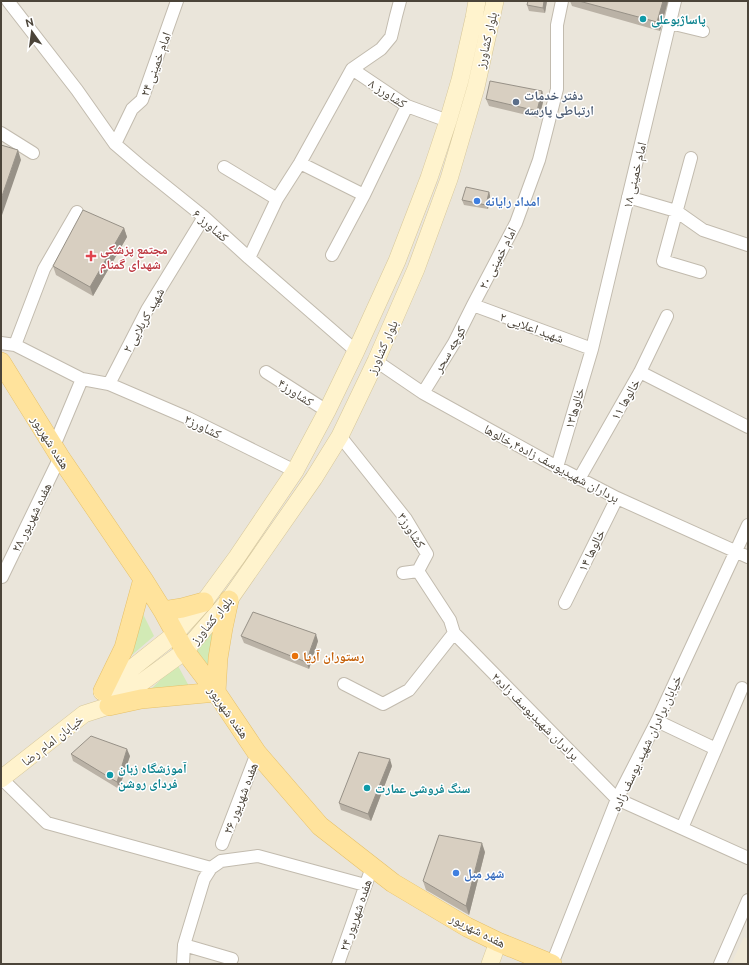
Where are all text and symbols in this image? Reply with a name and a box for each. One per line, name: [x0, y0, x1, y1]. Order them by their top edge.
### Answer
street label: بلوار کشاورز: [473, 10, 501, 71]
north arrow: [12, 12, 52, 52]
place label: پاساژبوعلی: [651, 12, 706, 28]
marker: پاساژبوعلی: [638, 14, 648, 24]
text: N: [24, 15, 35, 29]
street label: امام خمینی ۲۴: [137, 30, 175, 99]
street label: کشاورز ۸: [365, 76, 410, 112]
place label: دفتر خدمات ارتباطی پارسه: [524, 88, 594, 119]
marker: دفتر خدمات ارتباطی پارسه: [511, 97, 521, 107]
street label: امام خمینی ۱۸: [620, 141, 650, 210]
place label: امداد رایانه: [485, 194, 540, 209]
marker: امداد رایانه: [472, 196, 482, 206]
street label: کشاورز ۶: [189, 206, 232, 246]
street label: امام خمینی ۲۰: [475, 225, 520, 292]
place label: مجتمع پزشکی شهدای گمنام: [100, 242, 168, 274]
marker: مجتمع پزشکی شهدای گمنام: [85, 250, 97, 262]
street label: شهید کربلایی ۲: [119, 285, 168, 356]
street label: شهید اعلایی ۲: [497, 309, 566, 347]
street label: بلوار کشاورز: [364, 318, 402, 378]
street label: کوچه سحر: [430, 323, 470, 376]
street label: کشاورز۴: [275, 375, 317, 411]
street label: خالوها ۱۱: [608, 376, 644, 423]
street label: خالوها۱۳: [561, 386, 588, 431]
street label: کشاورز۲: [181, 411, 224, 443]
street label: هفده شهریور: [27, 412, 73, 472]
street label: برداران شهیدیوسف زاده۴,خالوها: [481, 421, 622, 506]
street label: هفده شهریور ۲۸: [8, 480, 56, 555]
street label: کشاورز۳: [394, 510, 429, 552]
street label: خالوها ۱۴: [575, 527, 609, 574]
street label: بلوار کشاورز: [187, 594, 236, 649]
place label: رستوران آریا: [303, 649, 364, 664]
marker: رستوران آریا: [290, 651, 300, 661]
street label: برادران شهیدیوسف زاده۲: [488, 669, 583, 764]
street label: خیابان برادران شهید یوسف زاده: [608, 673, 686, 814]
street label: هفده شهریور: [204, 682, 252, 742]
street label: خیابان امام رضا: [19, 712, 87, 770]
street label: هفده شهریور ۲۶: [220, 760, 262, 836]
place label: آموزشگاه زبان فردای روشن: [118, 761, 187, 792]
marker: آموزشگاه زبان فردای روشن: [105, 770, 115, 780]
place label: سنگ فروشی عمارت: [375, 781, 470, 797]
marker: سنگ فروشی عمارت: [362, 783, 372, 793]
place label: شهر مبل: [464, 866, 504, 882]
marker: شهر مبل: [451, 868, 461, 878]
street label: هفده شهریور ۲۴: [336, 877, 376, 953]
street label: هفده شهریور: [446, 910, 508, 952]

